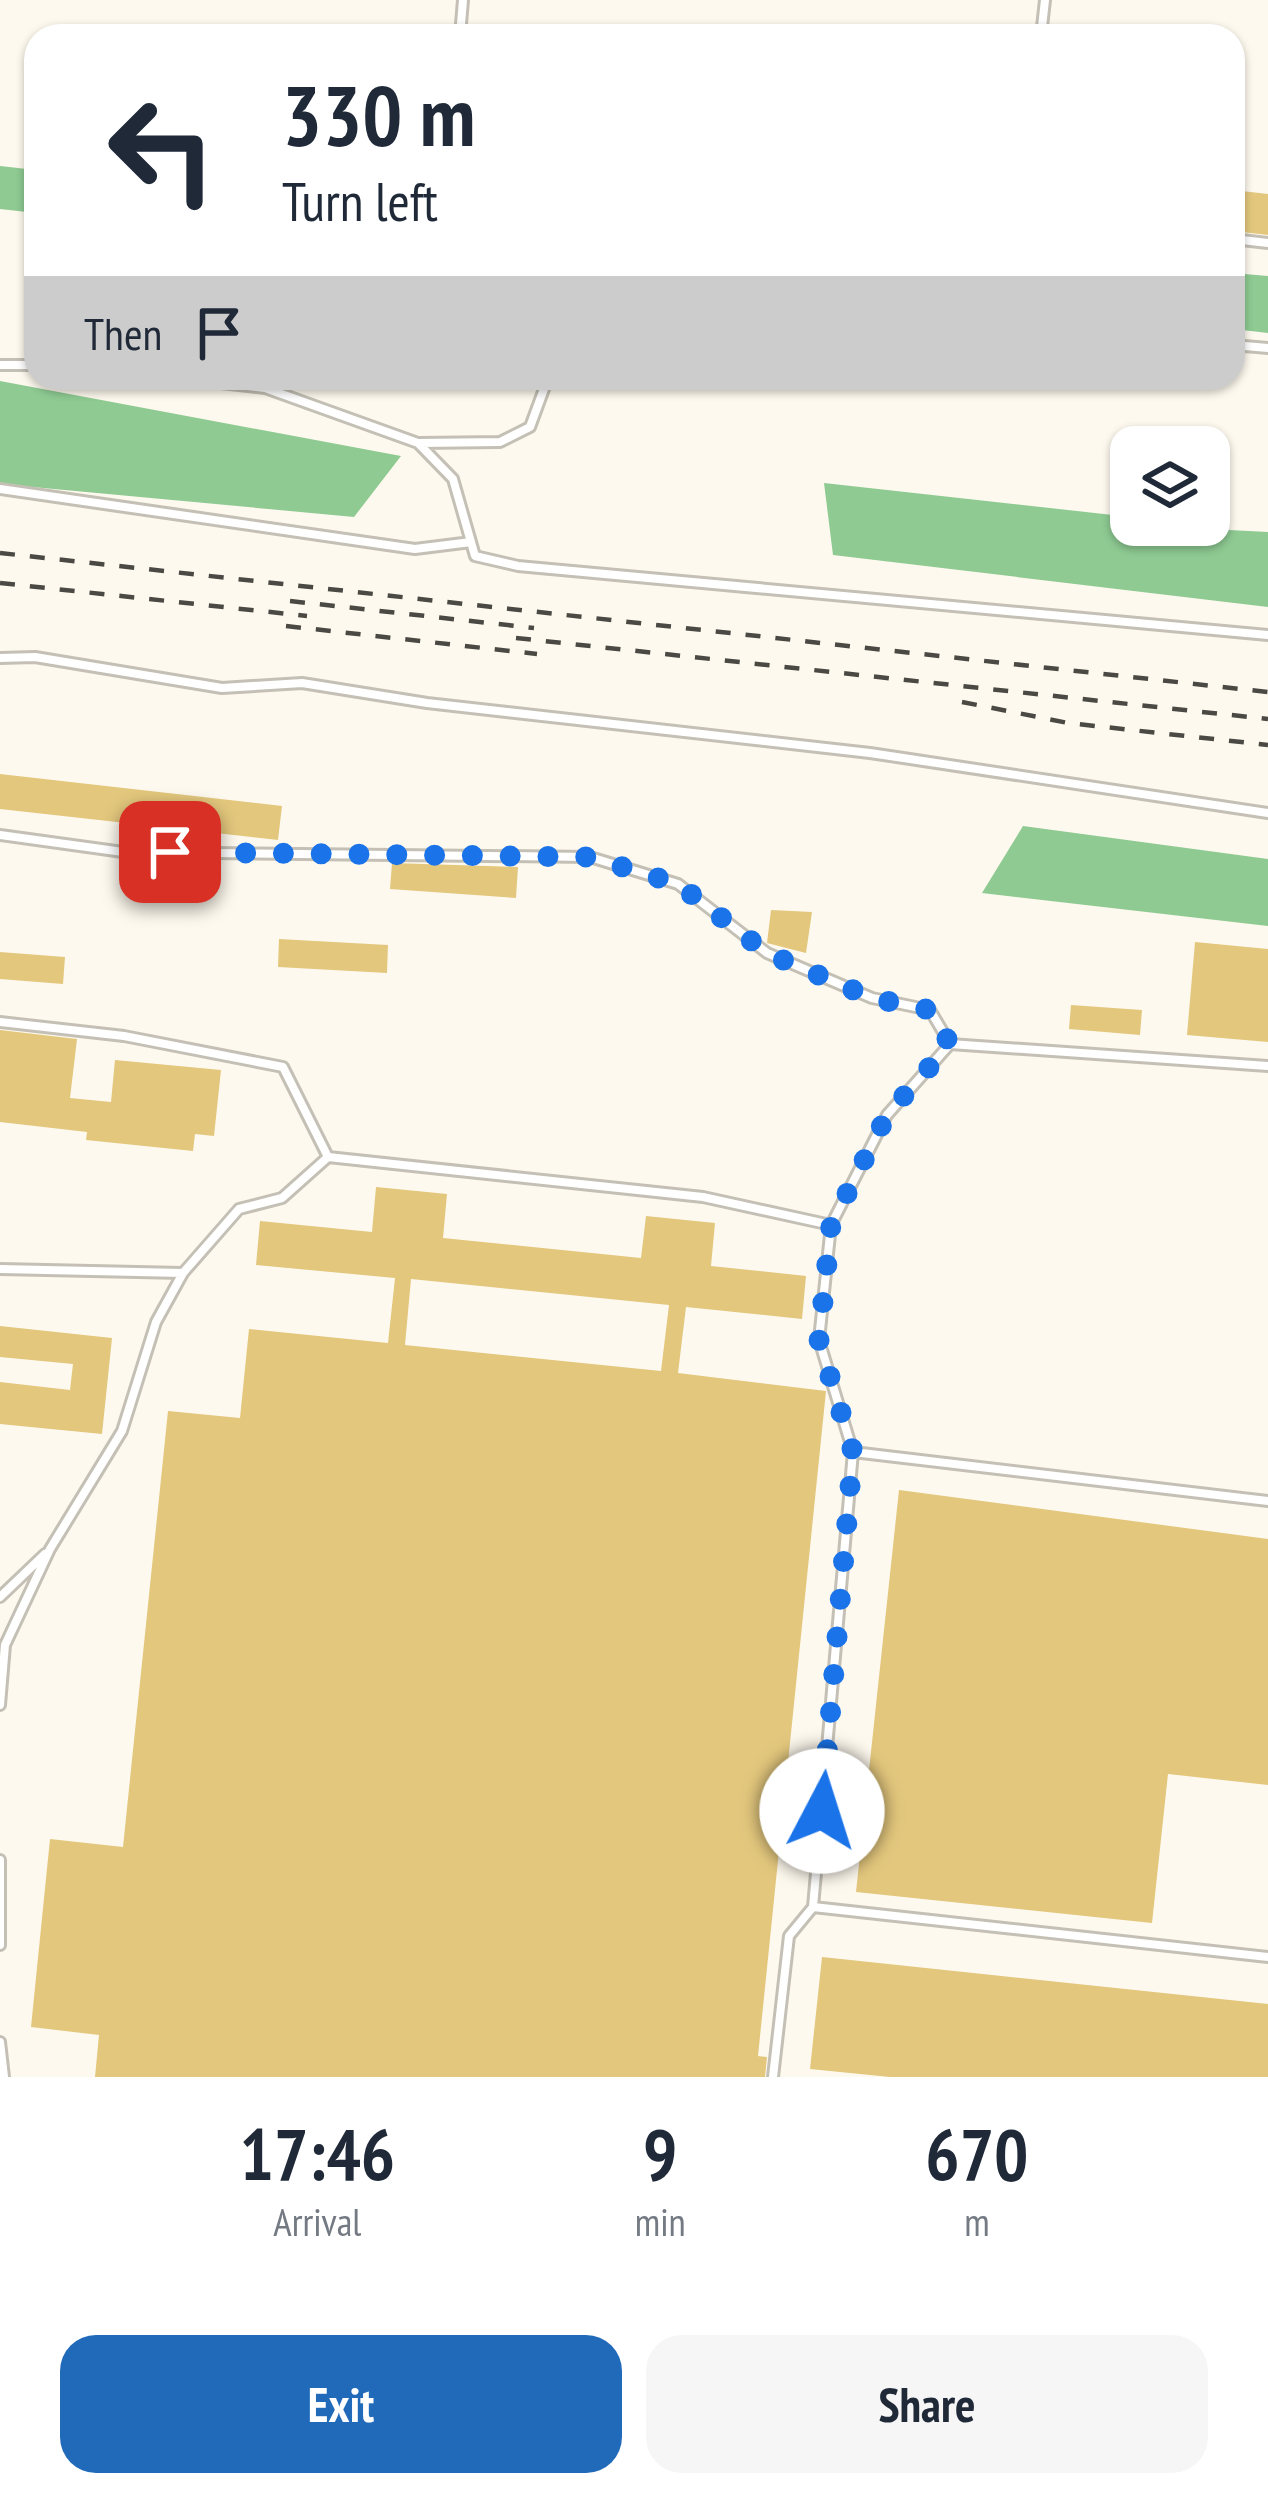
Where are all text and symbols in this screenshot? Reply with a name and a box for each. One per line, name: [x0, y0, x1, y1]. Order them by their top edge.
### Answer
text: 330 m: [282, 60, 475, 169]
icon: left: [84, 72, 240, 228]
text: Turn left: [282, 166, 438, 236]
icon: arrive: [186, 300, 252, 366]
text: Then: [84, 304, 162, 362]
map controls: [1110, 426, 1230, 546]
button: layers: [1110, 426, 1230, 546]
pin: [119, 801, 221, 903]
icon: arrive: [137, 819, 203, 885]
position arrow: [759, 1748, 885, 1874]
text: 17:46: [240, 2107, 395, 2200]
text: 9: [643, 2107, 677, 2200]
text: 670: [925, 2107, 1028, 2200]
text: Arrival: [273, 2196, 361, 2247]
text: min: [635, 2196, 686, 2247]
text: m: [964, 2196, 990, 2247]
button: Exit: [60, 2335, 622, 2473]
button: Share: [646, 2335, 1208, 2473]

